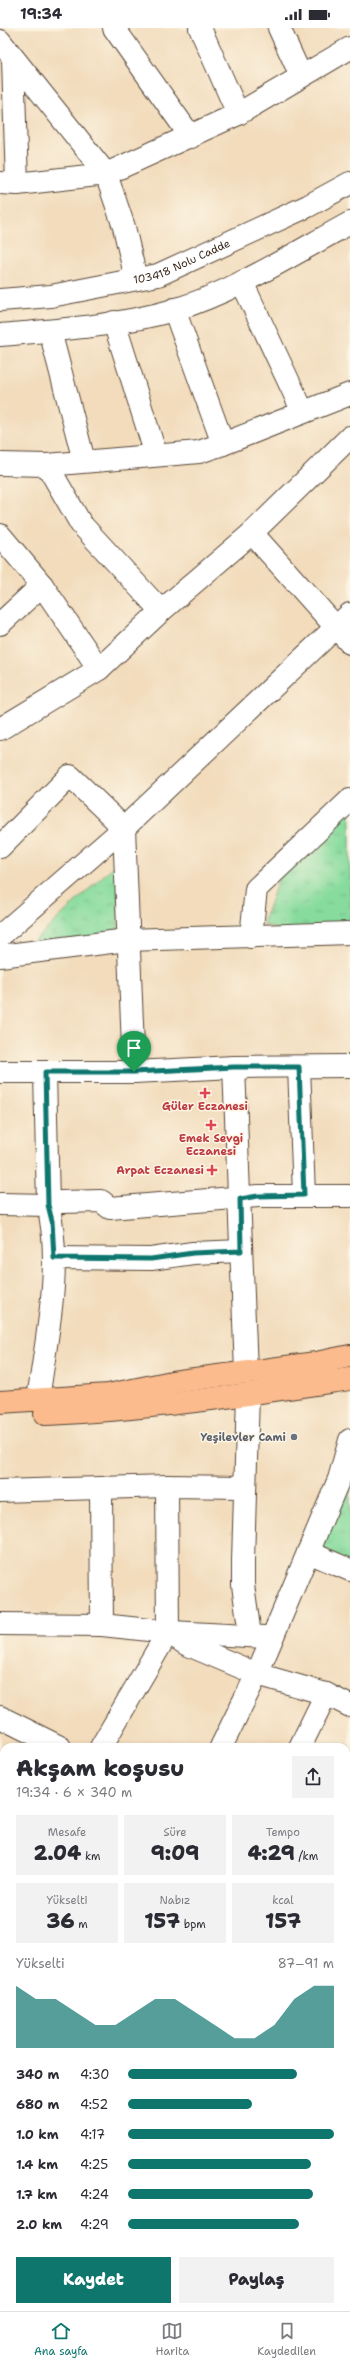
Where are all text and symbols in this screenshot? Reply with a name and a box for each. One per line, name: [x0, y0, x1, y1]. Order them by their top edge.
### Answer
text: 19:34: [20, 4, 62, 24]
street label: 103418 Nolu Cadde: [132, 235, 232, 287]
pin: [117, 1031, 151, 1072]
icon: arrive: [123, 1037, 145, 1059]
marker: Güler Eczanesi: [200, 1088, 210, 1098]
place label: Güler Eczanesi: [162, 1099, 248, 1114]
marker: Emek Sevgi Eczanesi: [206, 1120, 216, 1130]
place label: Emek Sevgi Eczanesi: [179, 1131, 243, 1159]
place label: Arpat Eczanesi: [116, 1163, 204, 1178]
marker: Arpat Eczanesi: [207, 1165, 217, 1175]
place label: Yeşilevler Cami: [200, 1430, 286, 1445]
marker: Yeşilevler Cami: [289, 1432, 299, 1442]
text: Akşam koşusu: [16, 1754, 184, 1783]
button: share: [292, 1756, 334, 1798]
text: 19:34 · 6 × 340 m: [16, 1784, 132, 1801]
text: Mesafe: [48, 1825, 86, 1840]
text: Süre: [163, 1825, 187, 1840]
text: Tempo: [266, 1825, 300, 1840]
text: 2.04: [33, 1840, 81, 1866]
text: 9:09: [151, 1840, 199, 1866]
text: 4:29: [248, 1840, 295, 1866]
text: km: [81, 1849, 101, 1864]
text: /km: [295, 1849, 318, 1864]
text: Yükselti: [46, 1893, 88, 1908]
text: Nabız: [160, 1893, 190, 1908]
text: kcal: [272, 1893, 294, 1908]
text: 36: [46, 1908, 74, 1934]
text: 157: [144, 1908, 180, 1934]
text: 157: [265, 1908, 301, 1934]
text: m: [74, 1917, 88, 1932]
text: bpm: [180, 1917, 206, 1932]
text: Yükselti: [16, 1955, 65, 1972]
text: 87–91 m: [278, 1955, 334, 1972]
text: 340 m: [16, 2066, 59, 2083]
text: 4:30: [80, 2066, 109, 2083]
text: 680 m: [16, 2096, 59, 2113]
text: 4:52: [80, 2096, 108, 2113]
text: 1.0 km: [16, 2126, 58, 2143]
text: 4:17: [80, 2126, 105, 2143]
text: 1.4 km: [16, 2156, 58, 2173]
text: 4:25: [80, 2156, 108, 2173]
text: 1.7 km: [16, 2186, 57, 2203]
text: 4:24: [80, 2186, 109, 2203]
text: 2.0 km: [16, 2216, 62, 2233]
text: 4:29: [80, 2216, 109, 2233]
button: Kaydet: [16, 2257, 171, 2303]
button: Paylaş: [179, 2257, 334, 2303]
tab: Ana sayfa: [34, 2320, 88, 2359]
tab: Harita: [156, 2320, 189, 2359]
tab: Kaydedilen: [257, 2320, 316, 2359]

